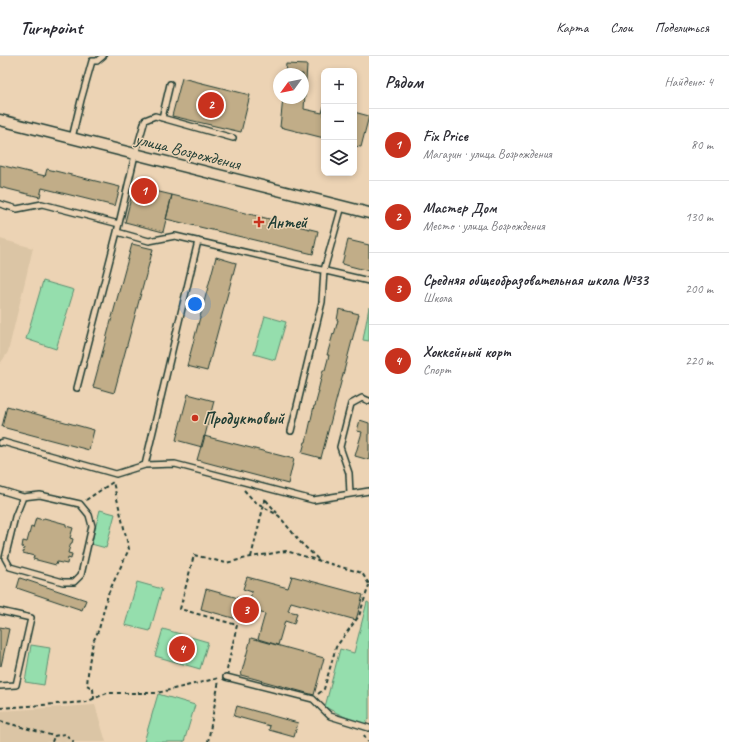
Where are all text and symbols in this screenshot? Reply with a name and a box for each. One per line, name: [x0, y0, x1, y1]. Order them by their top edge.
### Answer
text: Turnpoint: [20, 16, 82, 40]
text: Карта: [556, 19, 588, 36]
text: Слои: [610, 19, 633, 36]
text: Поделиться: [655, 19, 709, 36]
north arrow: [273, 68, 309, 104]
map controls: [321, 68, 357, 176]
button: +: [321, 68, 357, 104]
text: Рядом: [385, 72, 423, 93]
text: Найдено: 4: [665, 74, 713, 90]
pin: 2: [198, 90, 224, 120]
button: −: [321, 104, 357, 140]
text: Fix Price: [423, 127, 468, 146]
street label: улица Возрождения: [132, 128, 244, 175]
text: 1: [395, 137, 401, 153]
text: 80 m: [691, 137, 713, 153]
button: layers: [321, 140, 357, 176]
text: Магазин · улица Возрождения: [423, 146, 552, 162]
pin: 1: [131, 176, 157, 206]
text: Мастер Дом: [423, 199, 497, 218]
text: 2: [395, 209, 401, 225]
text: 130 m: [685, 209, 713, 225]
place label: Антей: [267, 212, 309, 233]
marker: Антей: [254, 217, 264, 227]
text: Место · улица Возрождения: [423, 218, 544, 234]
text: Средняя общеобразовательная школа №33: [423, 271, 648, 290]
text: 3: [395, 281, 401, 297]
text: 200 m: [685, 281, 713, 297]
text: Школа: [423, 290, 452, 306]
your location: [185, 294, 205, 314]
text: Хоккейный корт: [423, 343, 511, 362]
text: 4: [395, 353, 401, 369]
text: 220 m: [685, 353, 713, 369]
text: Спорт: [423, 362, 451, 378]
place label: Продуктовый: [203, 408, 286, 429]
marker: Продуктовый: [190, 413, 200, 423]
pin: 3: [233, 595, 259, 625]
pin: 4: [169, 634, 195, 664]

